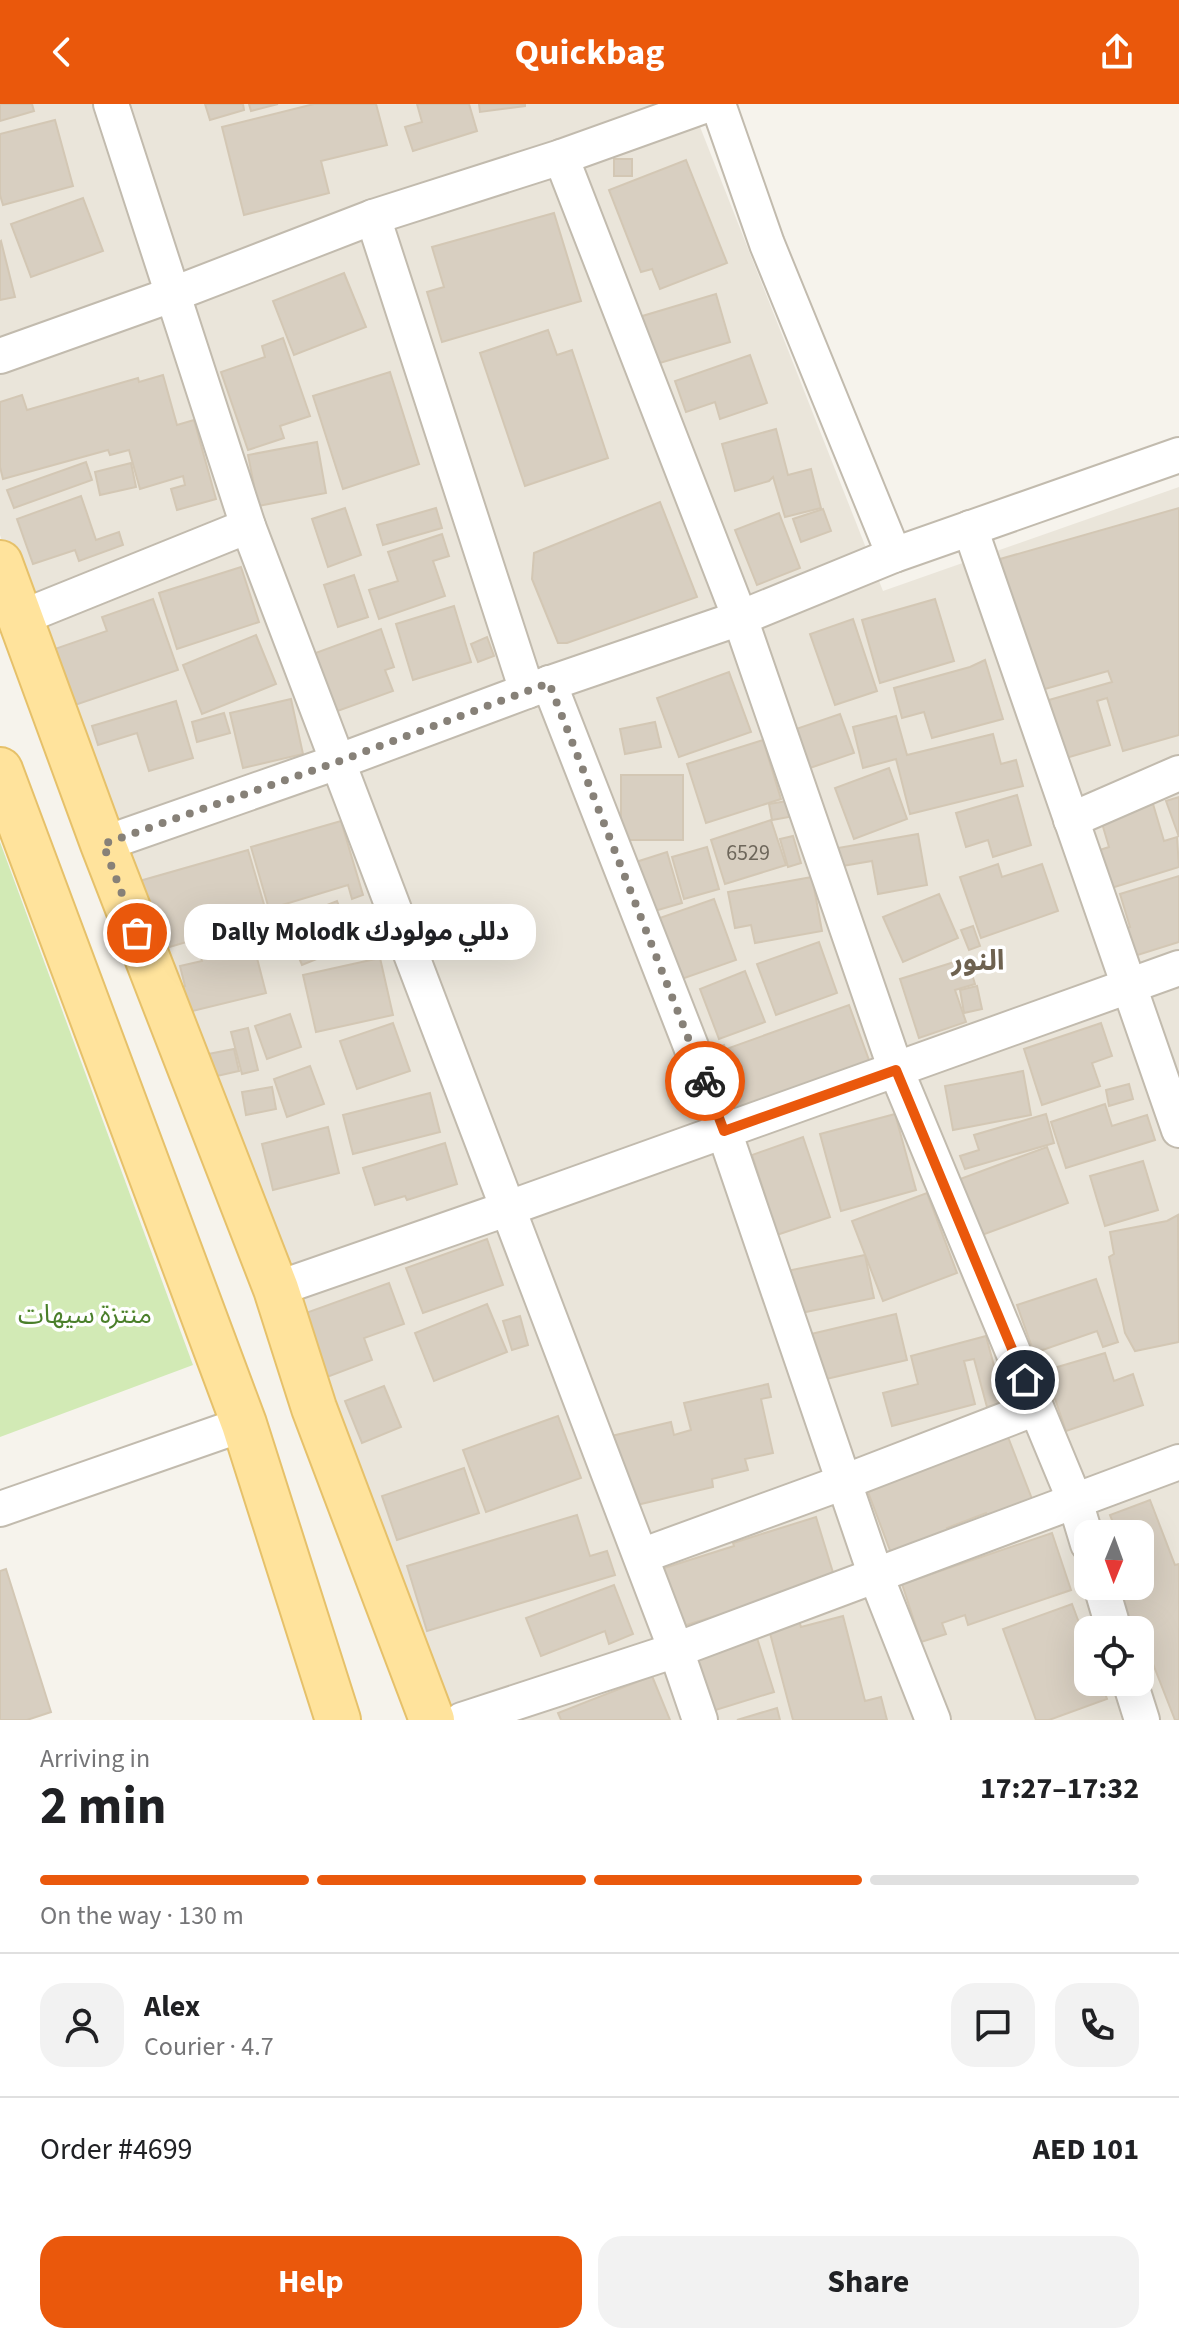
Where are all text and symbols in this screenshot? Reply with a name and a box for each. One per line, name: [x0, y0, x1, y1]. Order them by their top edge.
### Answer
text: Quickbag: [514, 27, 665, 78]
icon: back: [40, 30, 84, 74]
icon: share: [1095, 30, 1139, 74]
house number: 6529: [726, 837, 770, 869]
pin: [103, 899, 171, 967]
callout: Dally Molodk دللي مولودك: [185, 905, 537, 961]
icon: bag: [115, 911, 159, 955]
text: Dally Molodk دللي مولودك: [211, 913, 509, 950]
district label: النور: [951, 941, 1004, 981]
courier: [665, 1041, 745, 1121]
icon: bike: [683, 1059, 727, 1103]
park label: منتزة سيهات: [18, 1296, 152, 1333]
pin: [991, 1346, 1059, 1414]
icon: home: [1003, 1358, 1047, 1402]
north arrow: [1074, 1520, 1154, 1600]
map controls: [1074, 1520, 1154, 1696]
button: locate: [1074, 1616, 1154, 1696]
text: Arriving in: [40, 1740, 150, 1777]
text: 17:27–17:32: [980, 1767, 1139, 1810]
text: 2 min: [40, 1770, 167, 1844]
text: On the way · 130 m: [40, 1897, 244, 1934]
button: person: [40, 1983, 124, 2067]
button: chat: [951, 1983, 1035, 2067]
button: phone: [1055, 1983, 1139, 2067]
text: Alex: [144, 1985, 200, 2028]
text: Courier · 4.7: [144, 2028, 274, 2065]
text: Order #4699: [40, 2128, 193, 2171]
text: AED 101: [1033, 2128, 1139, 2171]
button: Help: [40, 2236, 582, 2328]
button: Share: [598, 2236, 1139, 2328]

